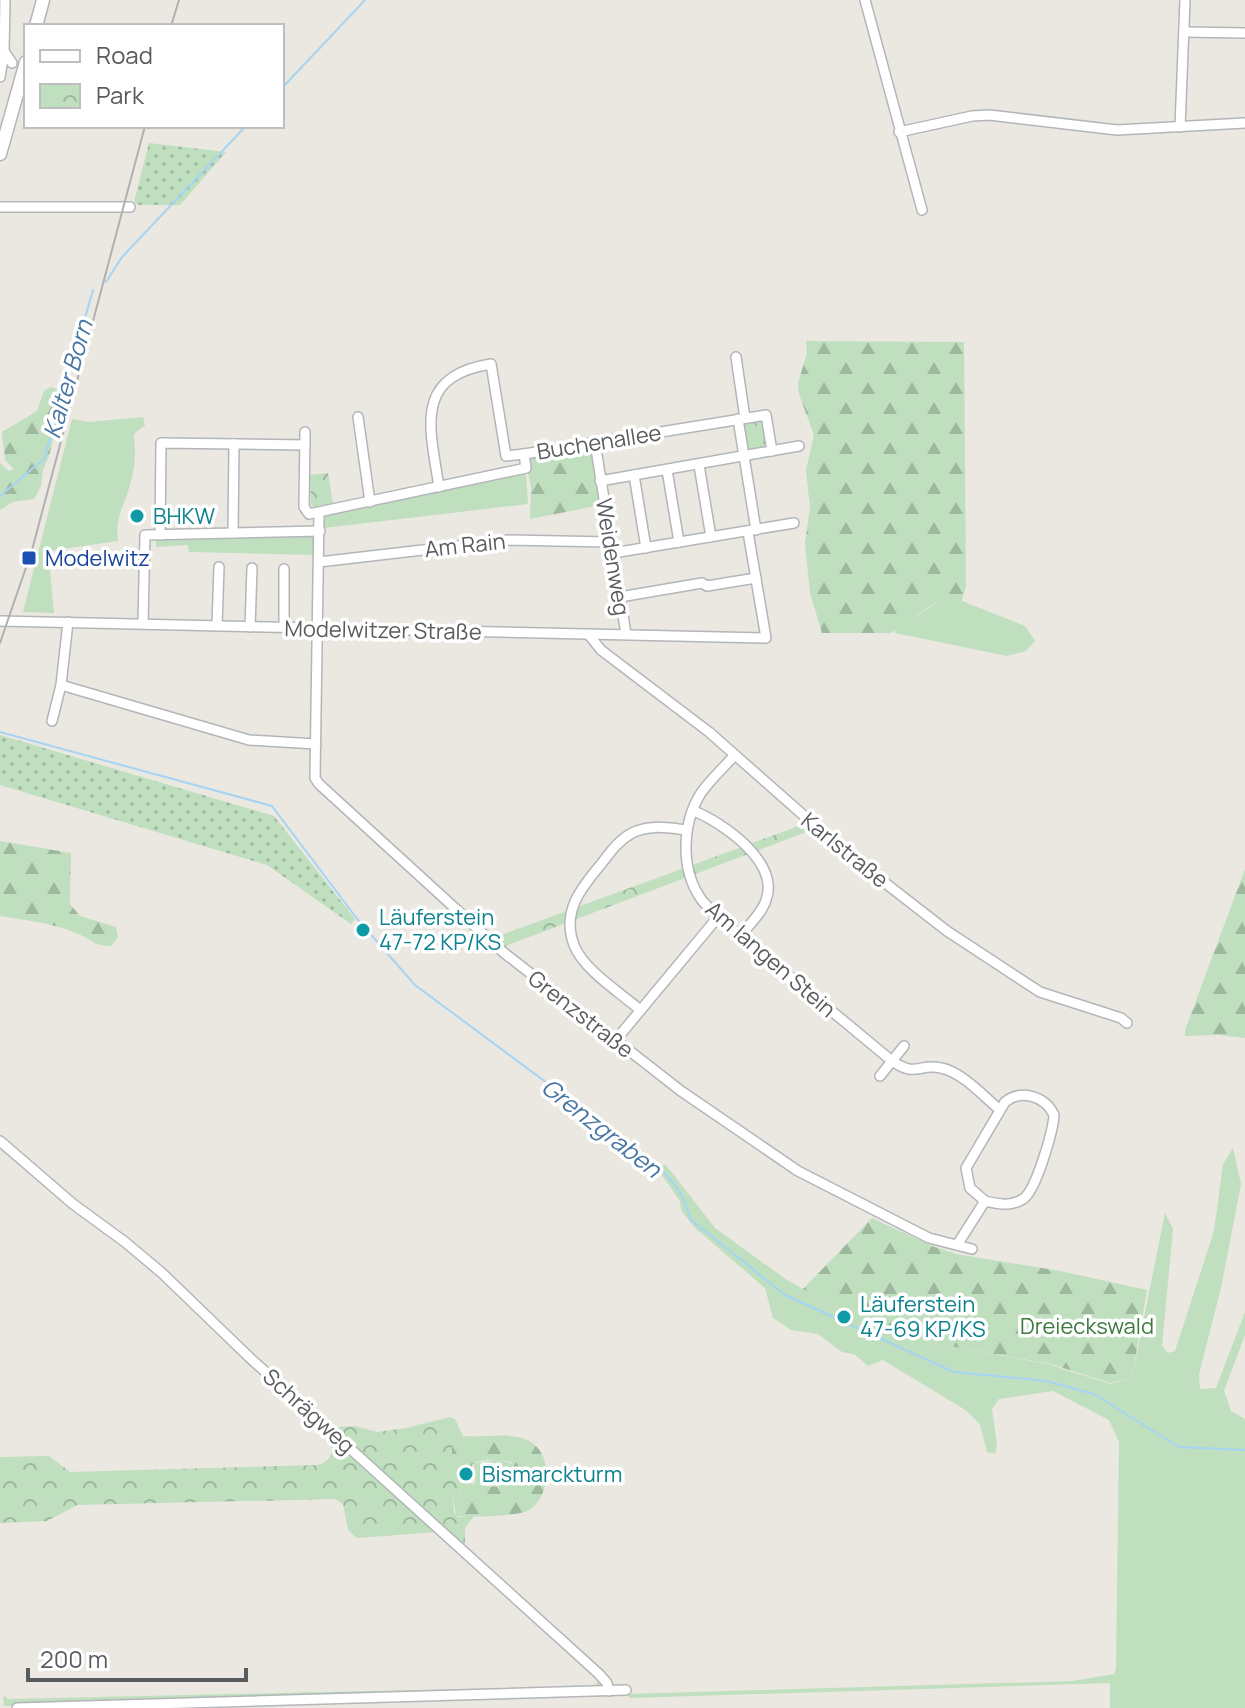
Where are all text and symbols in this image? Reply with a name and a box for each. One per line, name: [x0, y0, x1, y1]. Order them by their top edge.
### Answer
legend: [24, 24, 284, 128]
text: Road: [96, 38, 153, 71]
text: Park: [96, 78, 145, 111]
water label: Kalter Born: [34, 315, 100, 442]
street label: Buchenallee: [535, 417, 664, 467]
street label: Weidenweg: [589, 496, 637, 618]
place label: BHKW: [153, 501, 216, 531]
marker: BHKW: [128, 507, 146, 525]
street label: Am Rain: [423, 526, 507, 564]
place label: Modelwitz: [45, 543, 150, 573]
marker: Modelwitz: [20, 549, 38, 567]
street label: Modelwitzer Straße: [284, 613, 482, 647]
street label: Karlstraße: [795, 805, 895, 895]
street label: Am langen Stein: [699, 894, 843, 1024]
place label: Läuferstein 47-72 KP/KS: [379, 902, 501, 957]
marker: Läuferstein 47-72 KP/KS: [354, 921, 372, 939]
street label: Grenzstraße: [522, 963, 640, 1065]
water label: Grenzgraben: [535, 1070, 669, 1185]
place label: Läuferstein 47-69 KP/KS: [860, 1289, 986, 1344]
marker: Läuferstein 47-69 KP/KS: [835, 1308, 853, 1326]
park label: Dreieckswald: [1020, 1311, 1154, 1341]
street label: Schrägweg: [257, 1362, 361, 1460]
place label: Bismarckturm: [482, 1459, 622, 1489]
marker: Bismarckturm: [457, 1465, 475, 1483]
scale bar: [28, 1632, 246, 1682]
text: 200 m: [40, 1642, 108, 1675]

